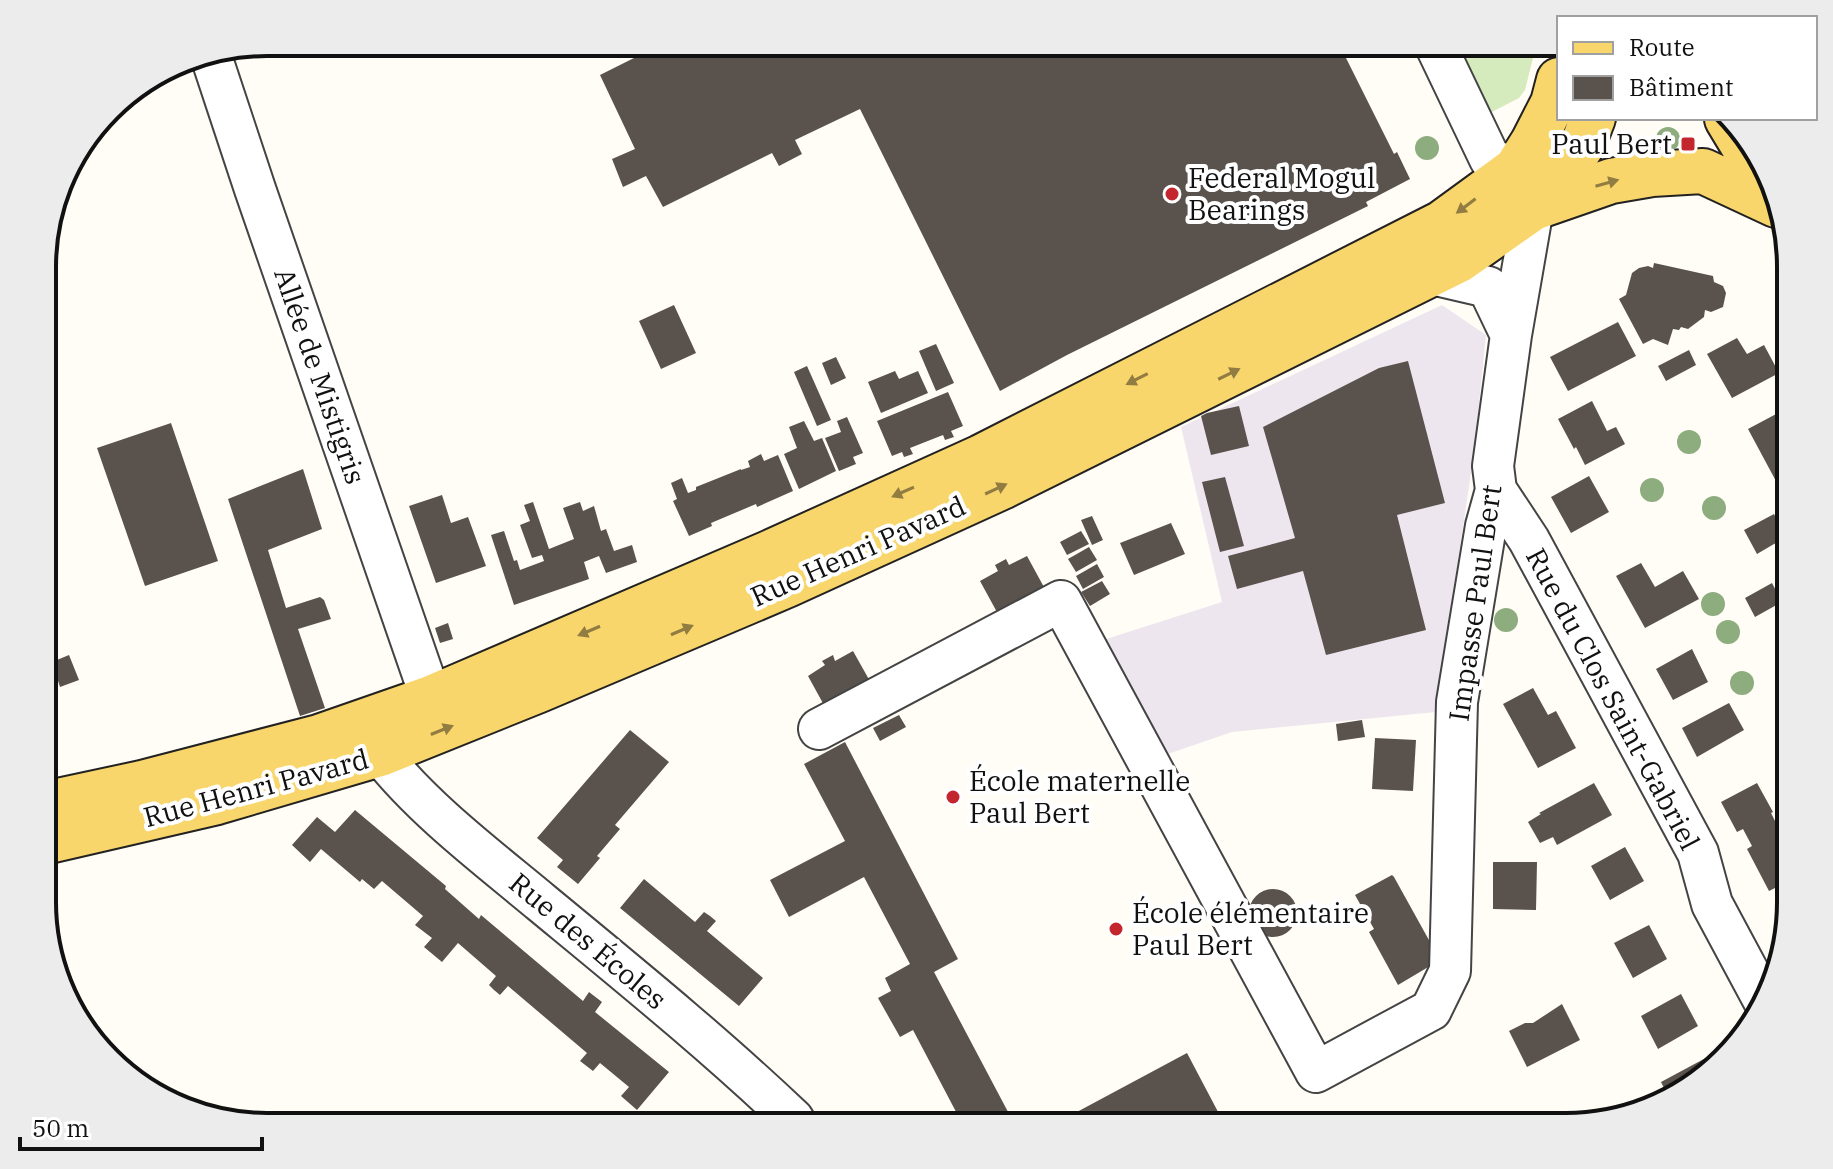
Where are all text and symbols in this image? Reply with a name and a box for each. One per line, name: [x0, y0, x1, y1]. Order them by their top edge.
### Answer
legend: [1557, 16, 1817, 120]
text: Route: [1629, 31, 1695, 63]
text: Bâtiment: [1629, 71, 1734, 103]
place label: Paul Bert: [1551, 125, 1672, 162]
marker: Paul Bert: [1679, 135, 1697, 153]
place label: Federal Mogul Bearings: [1188, 159, 1376, 228]
one-way arrow: [1596, 176, 1620, 189]
marker: Federal Mogul Bearings: [1163, 185, 1181, 203]
one-way arrow: [1455, 198, 1477, 214]
street label: Allée de Mistigris: [266, 263, 375, 489]
one-way arrow: [1217, 367, 1240, 381]
one-way arrow: [1126, 372, 1149, 386]
one-way arrow: [984, 482, 1007, 496]
street label: Impasse Paul Bert: [1440, 482, 1509, 724]
one-way arrow: [892, 486, 915, 499]
street label: Rue Henri Pavard: [745, 487, 971, 615]
street label: Rue du Clos Saint-Gabriel: [1518, 541, 1709, 856]
one-way arrow: [670, 623, 694, 636]
one-way arrow: [577, 625, 600, 638]
one-way arrow: [430, 723, 454, 736]
street label: Rue Henri Pavard: [139, 740, 372, 835]
place label: École maternelle Paul Bert: [969, 762, 1190, 831]
marker: École maternelle Paul Bert: [944, 788, 962, 806]
street label: Rue des Écoles: [502, 864, 675, 1017]
place label: École élémentaire Paul Bert: [1132, 894, 1369, 963]
marker: École élémentaire Paul Bert: [1107, 920, 1125, 938]
scale bar: [20, 1101, 262, 1151]
text: 50 m: [32, 1112, 89, 1144]

